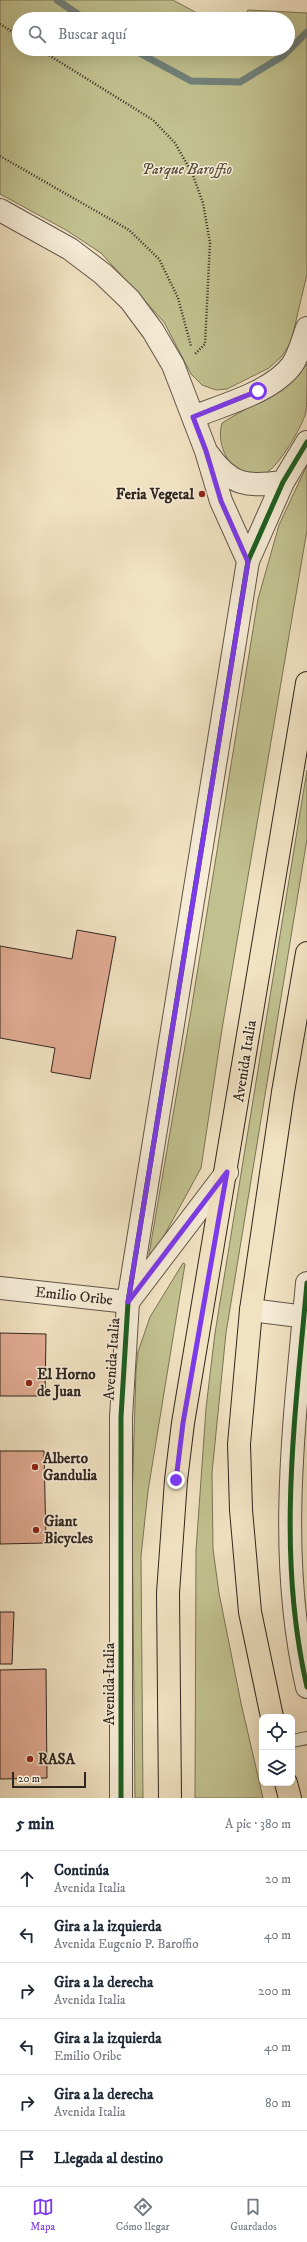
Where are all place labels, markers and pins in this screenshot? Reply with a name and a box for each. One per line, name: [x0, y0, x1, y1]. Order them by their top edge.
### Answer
place label: Feria Vegetal: [116, 485, 194, 504]
marker: Feria Vegetal: [197, 489, 207, 499]
place label: El Horno de Juan: [37, 1365, 96, 1401]
marker: El Horno de Juan: [24, 1378, 34, 1388]
place label: Alberto Gandulia: [42, 1449, 98, 1485]
marker: Alberto Gandulia: [30, 1462, 40, 1472]
place label: Giant Bicycles: [44, 1512, 93, 1548]
marker: Giant Bicycles: [31, 1525, 41, 1535]
place label: RASA: [38, 1750, 75, 1769]
marker: RASA: [25, 1754, 35, 1764]

